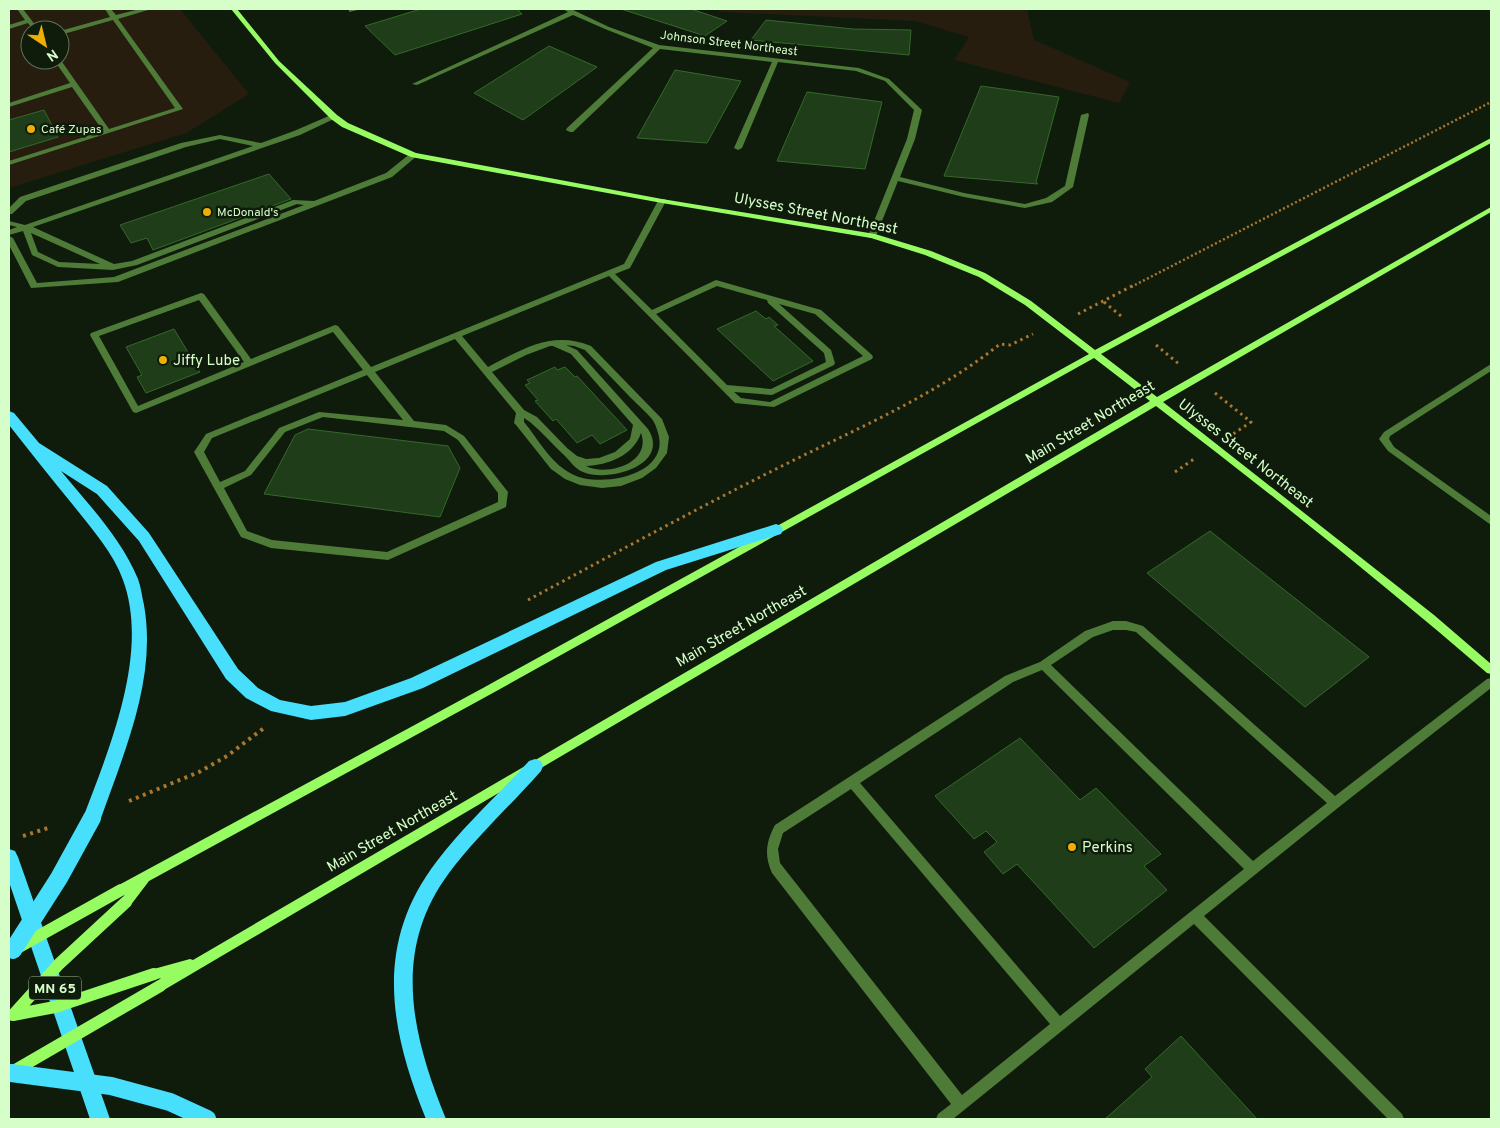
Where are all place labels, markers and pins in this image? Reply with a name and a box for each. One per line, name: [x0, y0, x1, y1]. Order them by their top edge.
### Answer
place label: Café Zupas: [41, 122, 102, 138]
marker: Café Zupas: [25, 123, 37, 135]
place label: McDonald's: [217, 205, 279, 221]
marker: McDonald's: [201, 206, 213, 218]
place label: Jiffy Lube: [173, 352, 240, 371]
marker: Jiffy Lube: [157, 354, 169, 366]
place label: Perkins: [1082, 839, 1133, 858]
marker: Perkins: [1066, 841, 1078, 853]

